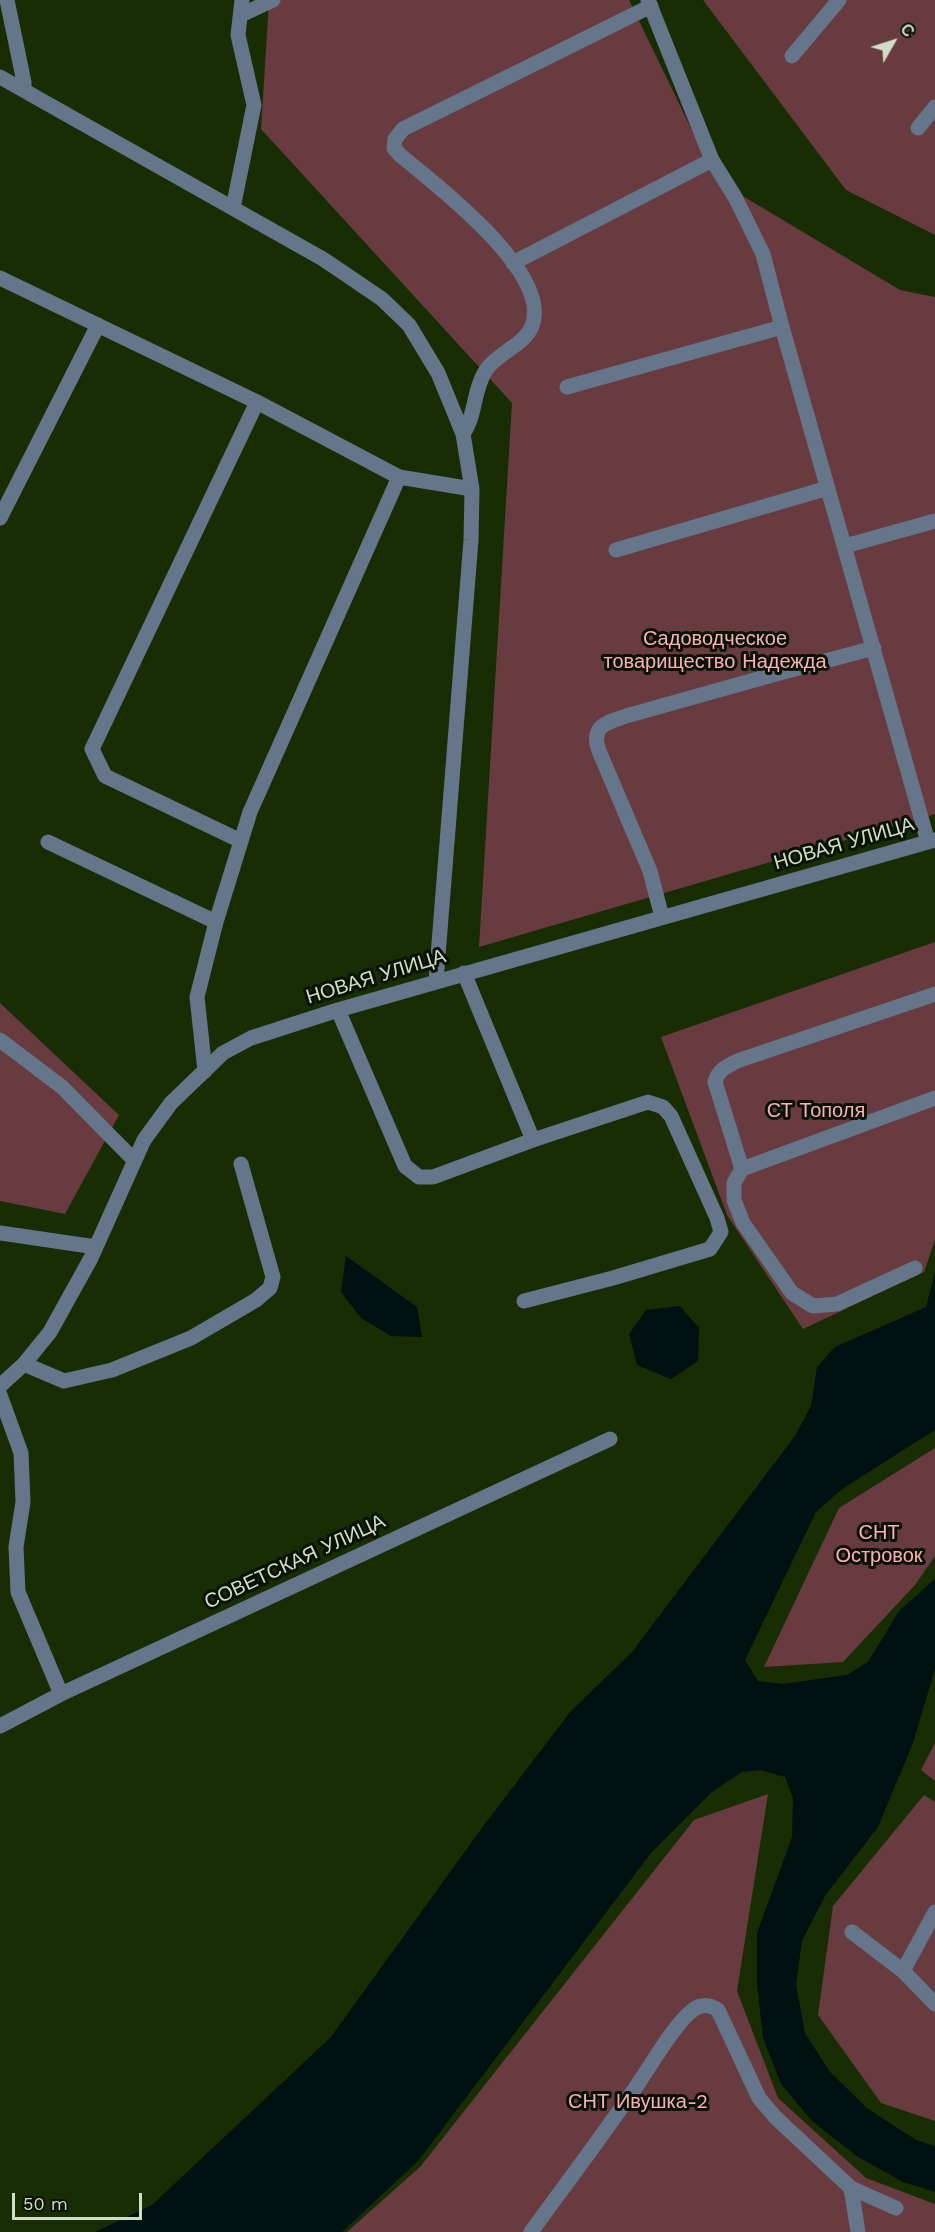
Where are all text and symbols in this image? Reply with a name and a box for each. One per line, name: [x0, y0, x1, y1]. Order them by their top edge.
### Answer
north arrow: [863, 12, 923, 72]
text: С: [896, 20, 918, 41]
park label: Садоводческое товарищество Надежда: [603, 627, 827, 674]
street label: НОВАЯ УЛИЦА: [771, 812, 917, 876]
street label: НОВАЯ УЛИЦА: [303, 944, 449, 1010]
park label: СТ Тополя: [767, 1099, 865, 1123]
street label: СОВЕТСКАЯ УЛИЦА: [201, 1510, 389, 1614]
park label: СНТ Островок: [835, 1521, 923, 1568]
park label: СНТ Ивушка-2: [568, 2090, 708, 2114]
scale bar: [15, 2181, 146, 2219]
text: 50 m: [23, 2193, 68, 2214]

